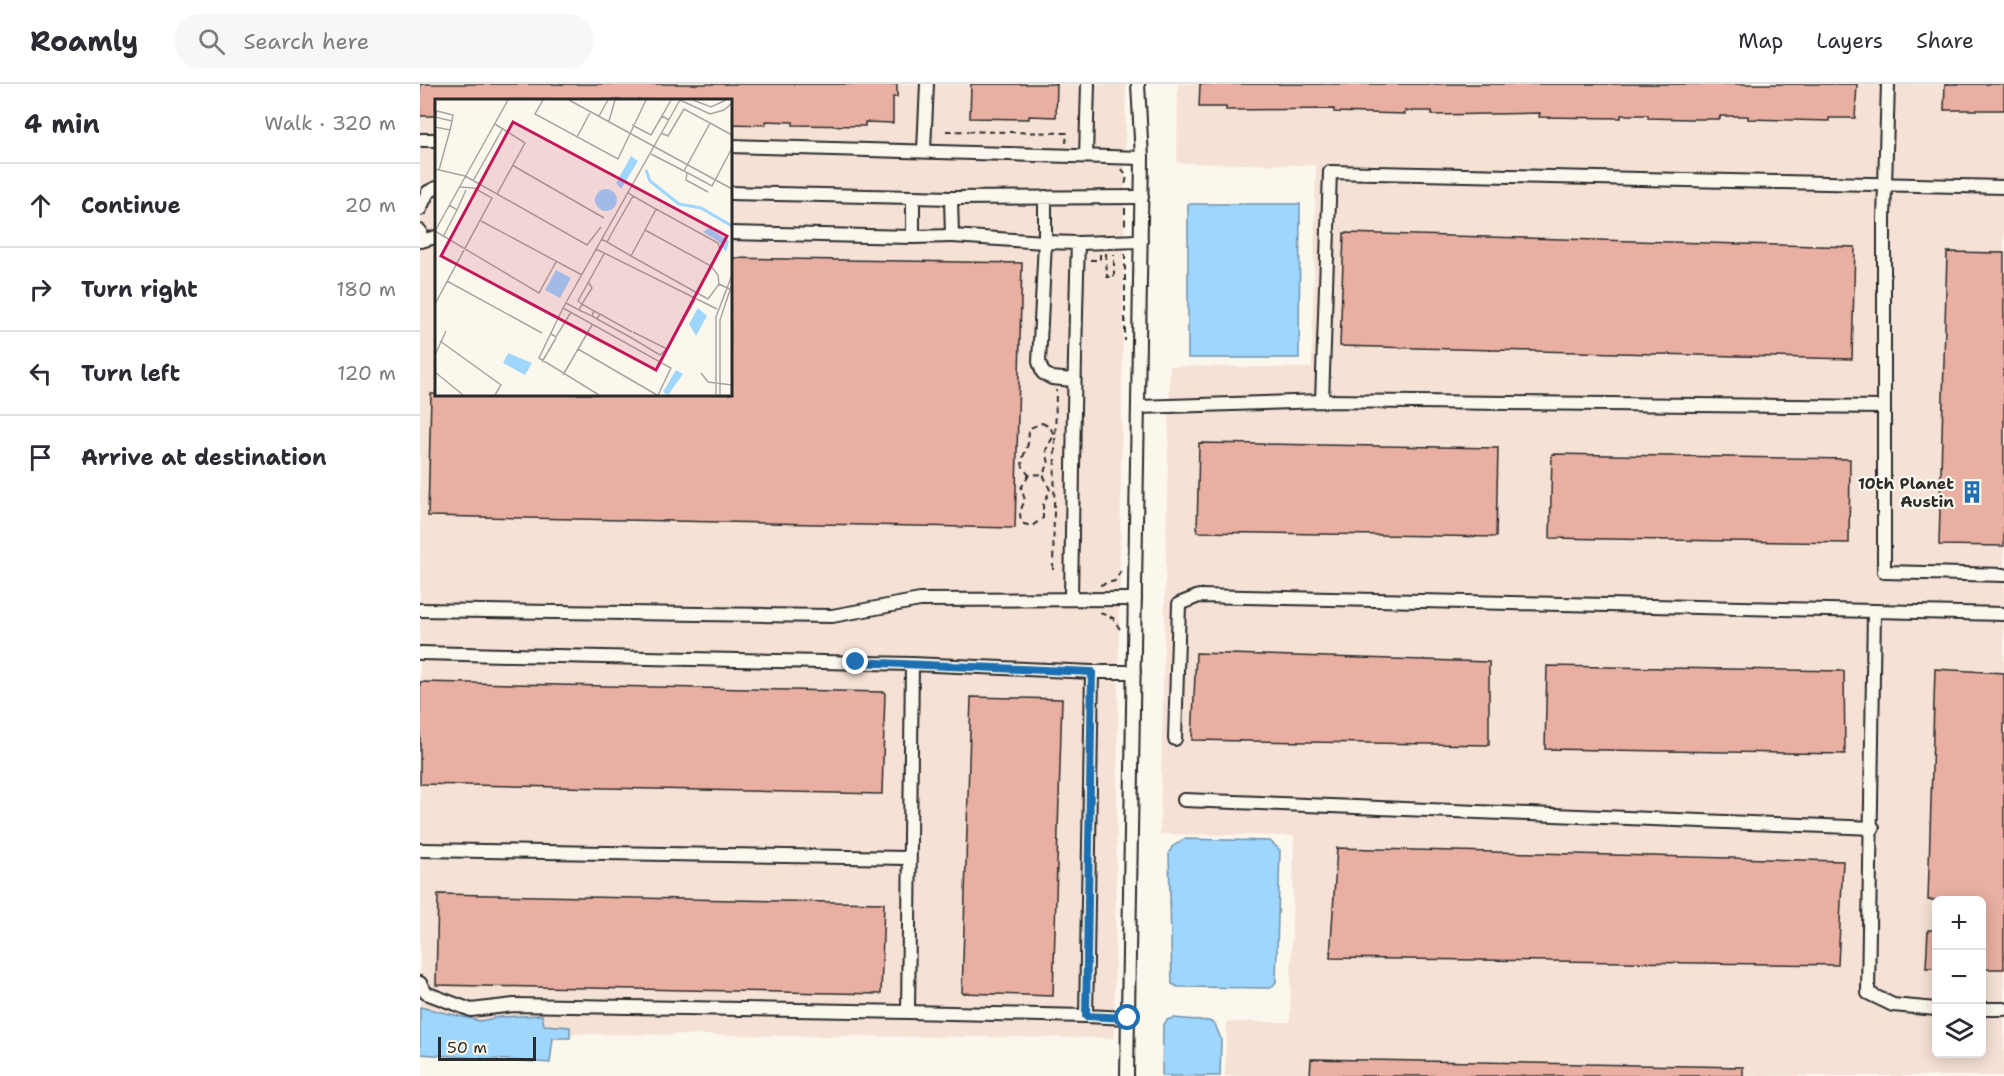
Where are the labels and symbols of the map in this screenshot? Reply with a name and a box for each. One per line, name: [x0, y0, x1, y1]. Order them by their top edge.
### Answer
inset map: [435, 99, 732, 396]
place label: 10th Planet Austin: [1858, 473, 1954, 512]
building icon: 10th Planet Austin: [1959, 479, 1985, 505]
route end: [842, 648, 868, 674]
route start: [1114, 1004, 1140, 1030]
scale bar: [438, 1034, 536, 1062]

